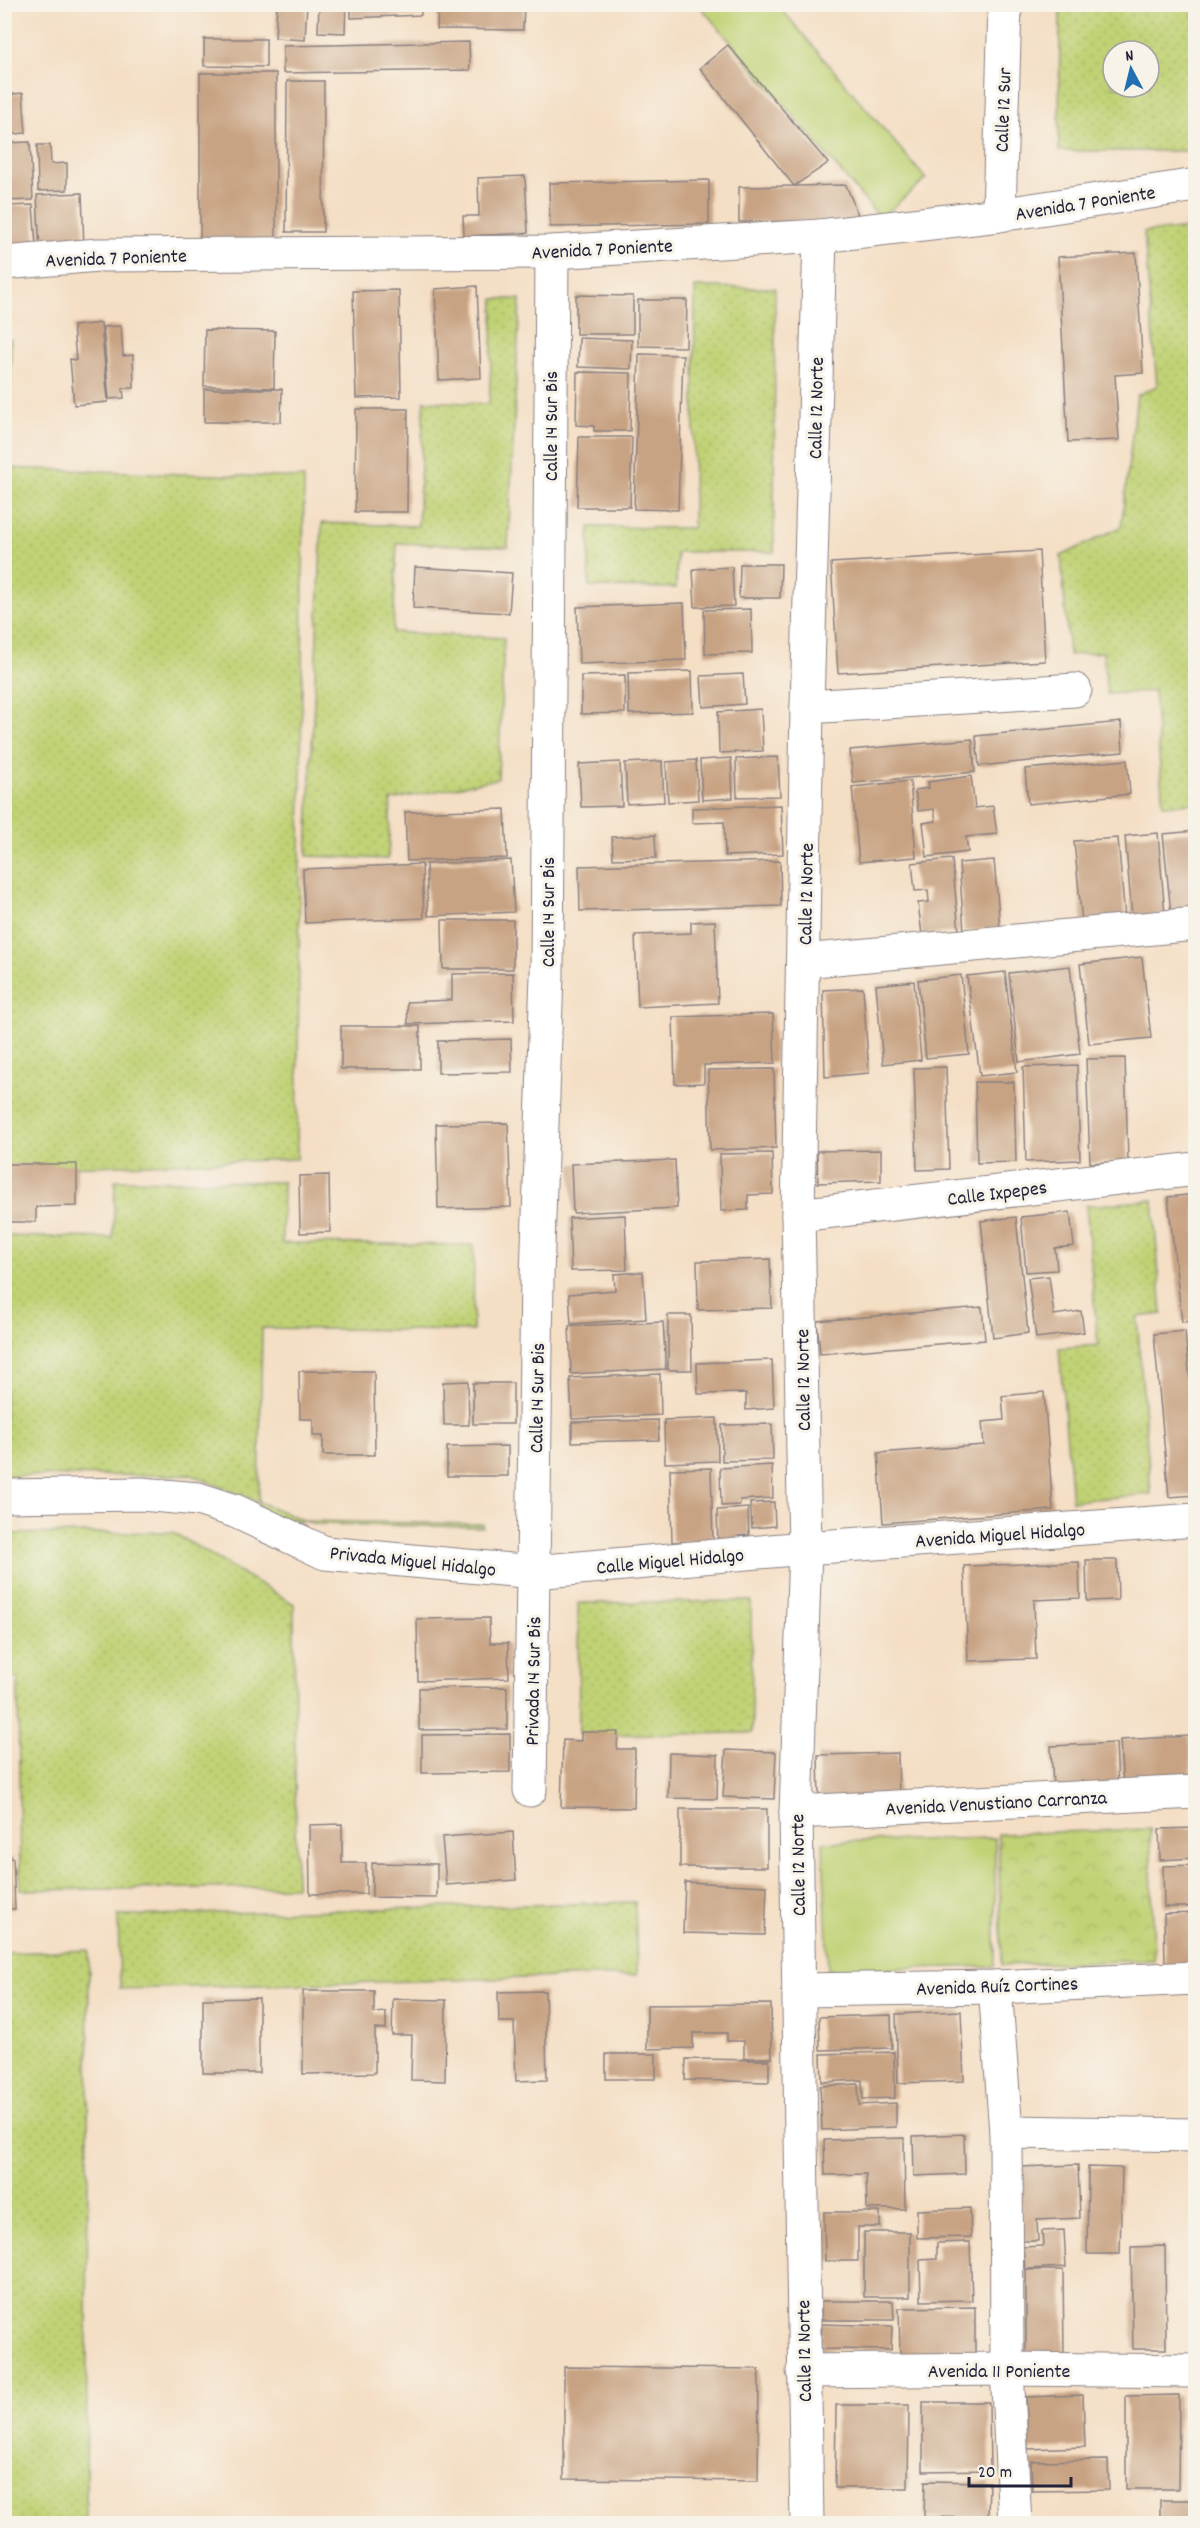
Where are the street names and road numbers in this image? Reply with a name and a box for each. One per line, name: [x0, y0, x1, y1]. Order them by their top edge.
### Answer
street label: Calle 12 Sur: [990, 67, 1020, 153]
street label: Avenida 7 Poniente: [1013, 180, 1158, 230]
street label: Avenida 7 Poniente: [531, 233, 674, 269]
street label: Avenida 7 Poniente: [45, 244, 188, 276]
street label: Calle 12 Norte: [803, 357, 833, 459]
street label: Calle 14 Sur Bis: [539, 371, 567, 481]
street label: Calle 12 Norte: [793, 843, 823, 945]
street label: Calle 14 Sur Bis: [536, 857, 564, 967]
street label: Calle Ixpepes: [946, 1175, 1049, 1215]
street label: Calle 12 Norte: [790, 1328, 820, 1431]
street label: Calle 14 Sur Bis: [524, 1343, 554, 1453]
street label: Avenida Miguel Hidalgo: [914, 1517, 1086, 1557]
street label: Privada Miguel Hidalgo: [328, 1540, 497, 1586]
street label: Calle Miguel Hidalgo: [595, 1543, 745, 1583]
street label: Privada 14 Sur Bis: [520, 1616, 550, 1746]
street label: Avenida Venustiano Carranza: [885, 1785, 1108, 1825]
street label: Calle 12 Norte: [785, 1813, 815, 1916]
street label: Avenida Ruíz Cortines: [916, 1971, 1079, 2005]
street label: Calle 12 Norte: [791, 2299, 821, 2402]
street label: Avenida 11 Poniente: [928, 2359, 1071, 2387]

